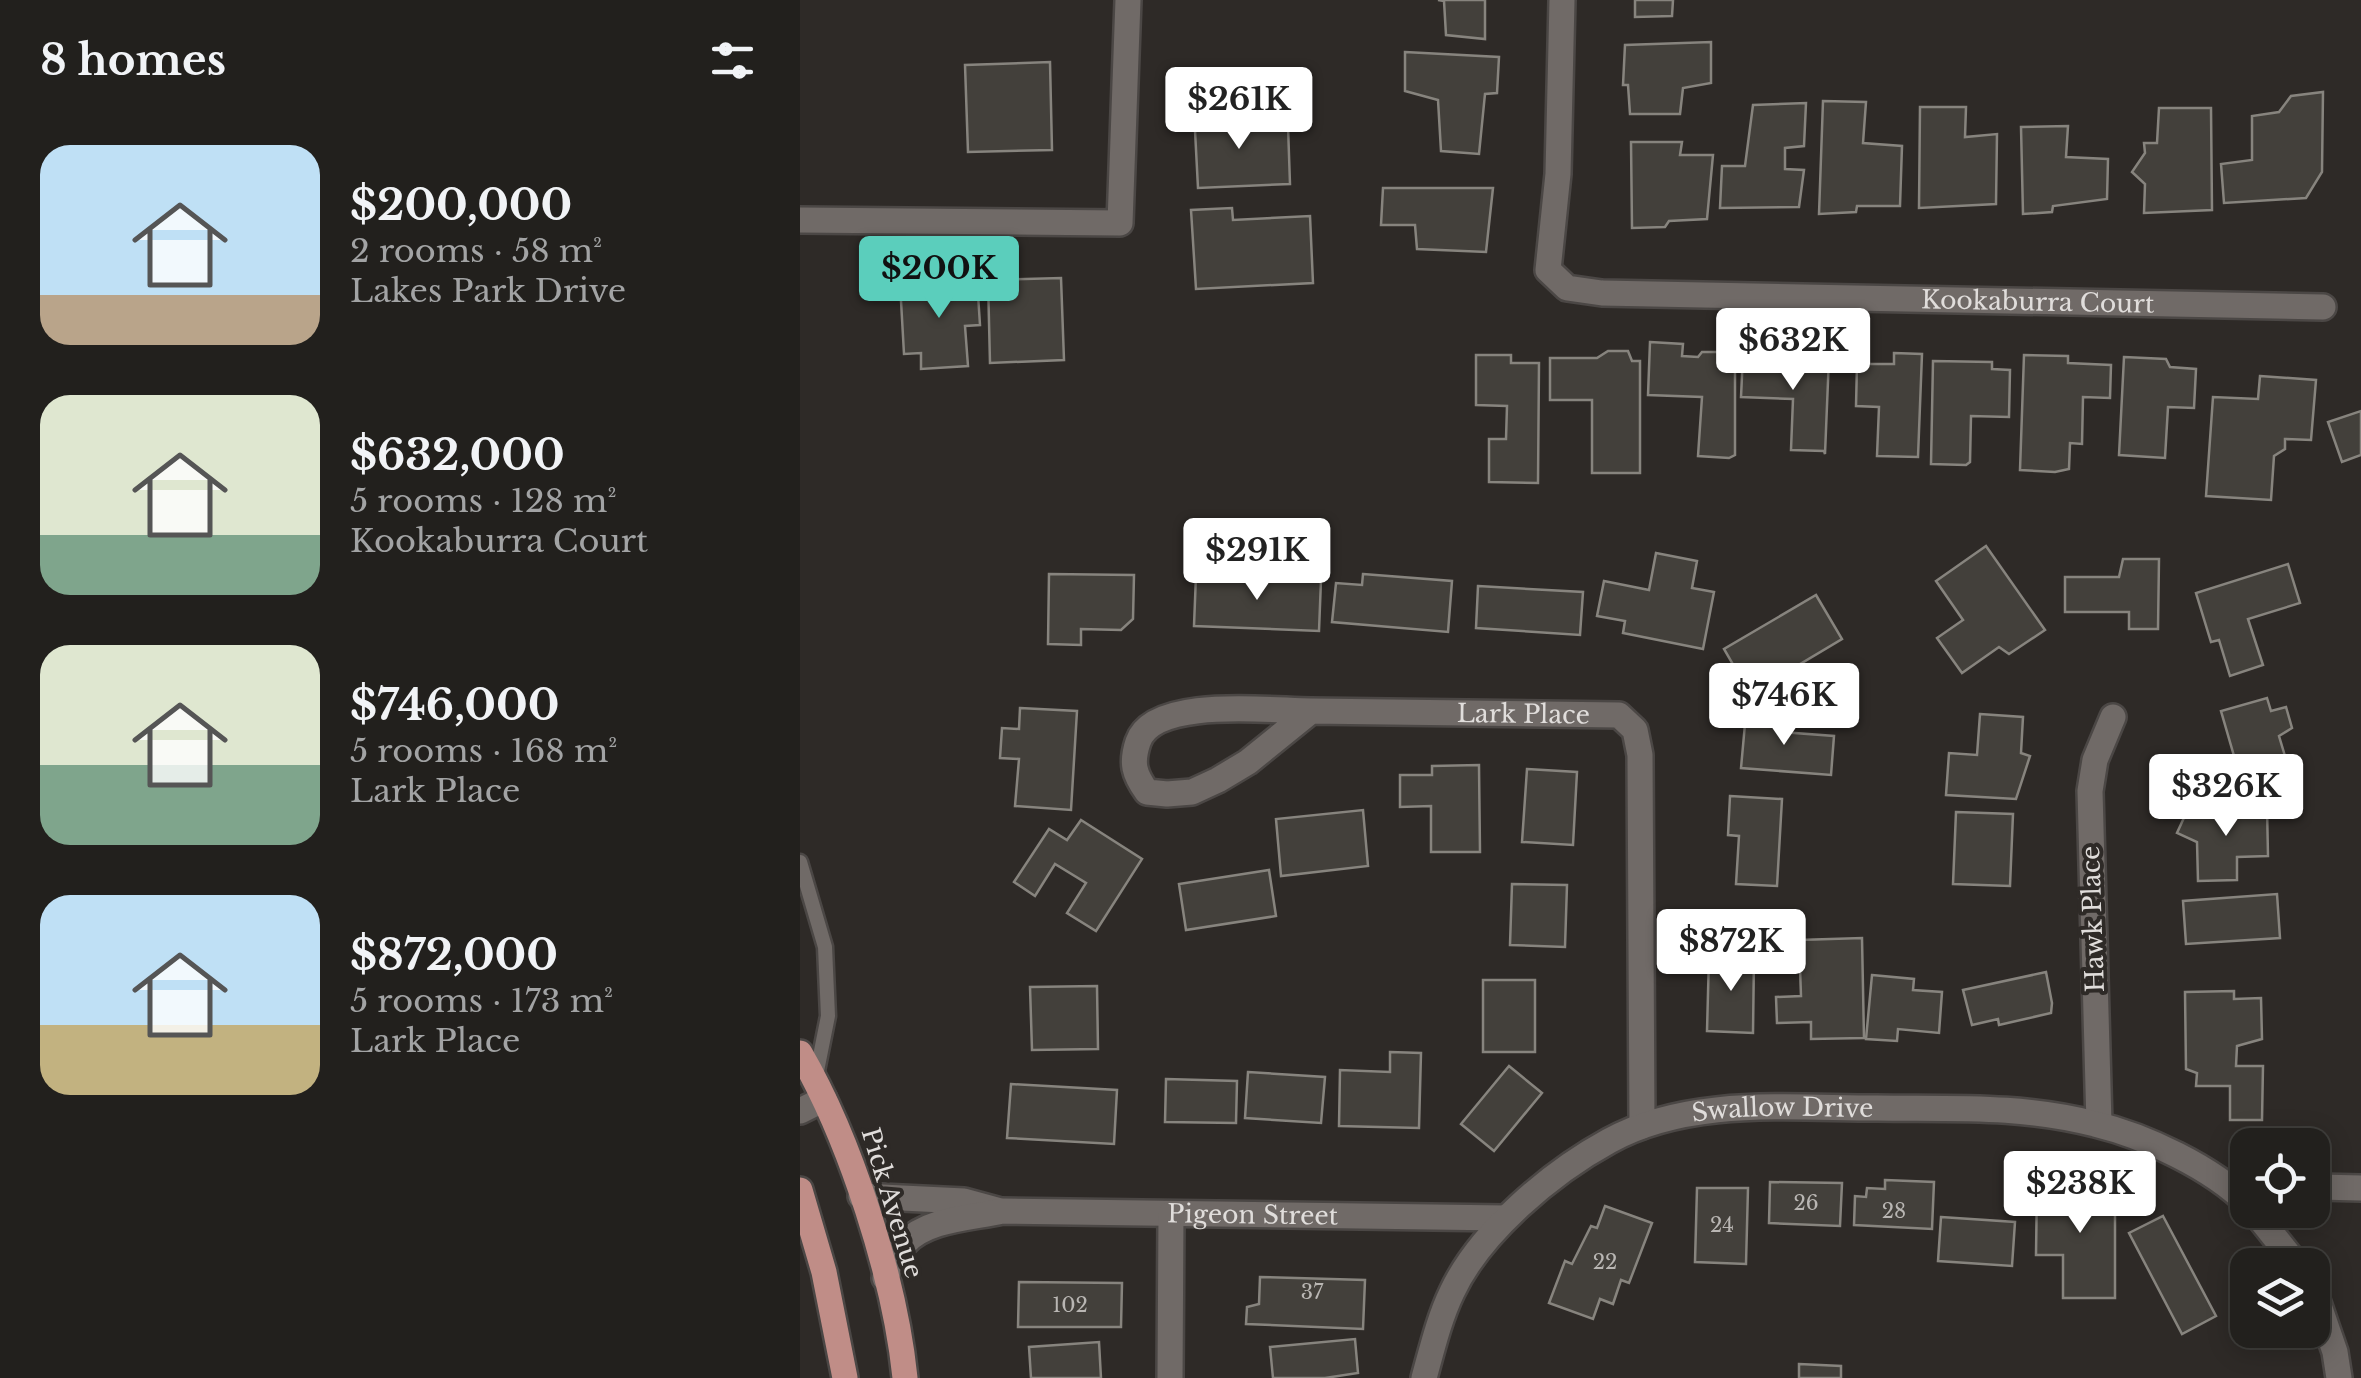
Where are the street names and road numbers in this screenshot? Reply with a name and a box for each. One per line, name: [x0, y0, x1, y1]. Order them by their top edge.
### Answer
street label: Kookaburra Court: [1921, 284, 2155, 319]
street label: Lark Place: [1457, 697, 1590, 730]
street label: Hawk Place: [2075, 845, 2111, 993]
street label: Swallow Drive: [1689, 1091, 1874, 1129]
street label: Pick Avenue: [854, 1124, 930, 1282]
street label: Pigeon Street: [1167, 1198, 1339, 1231]

